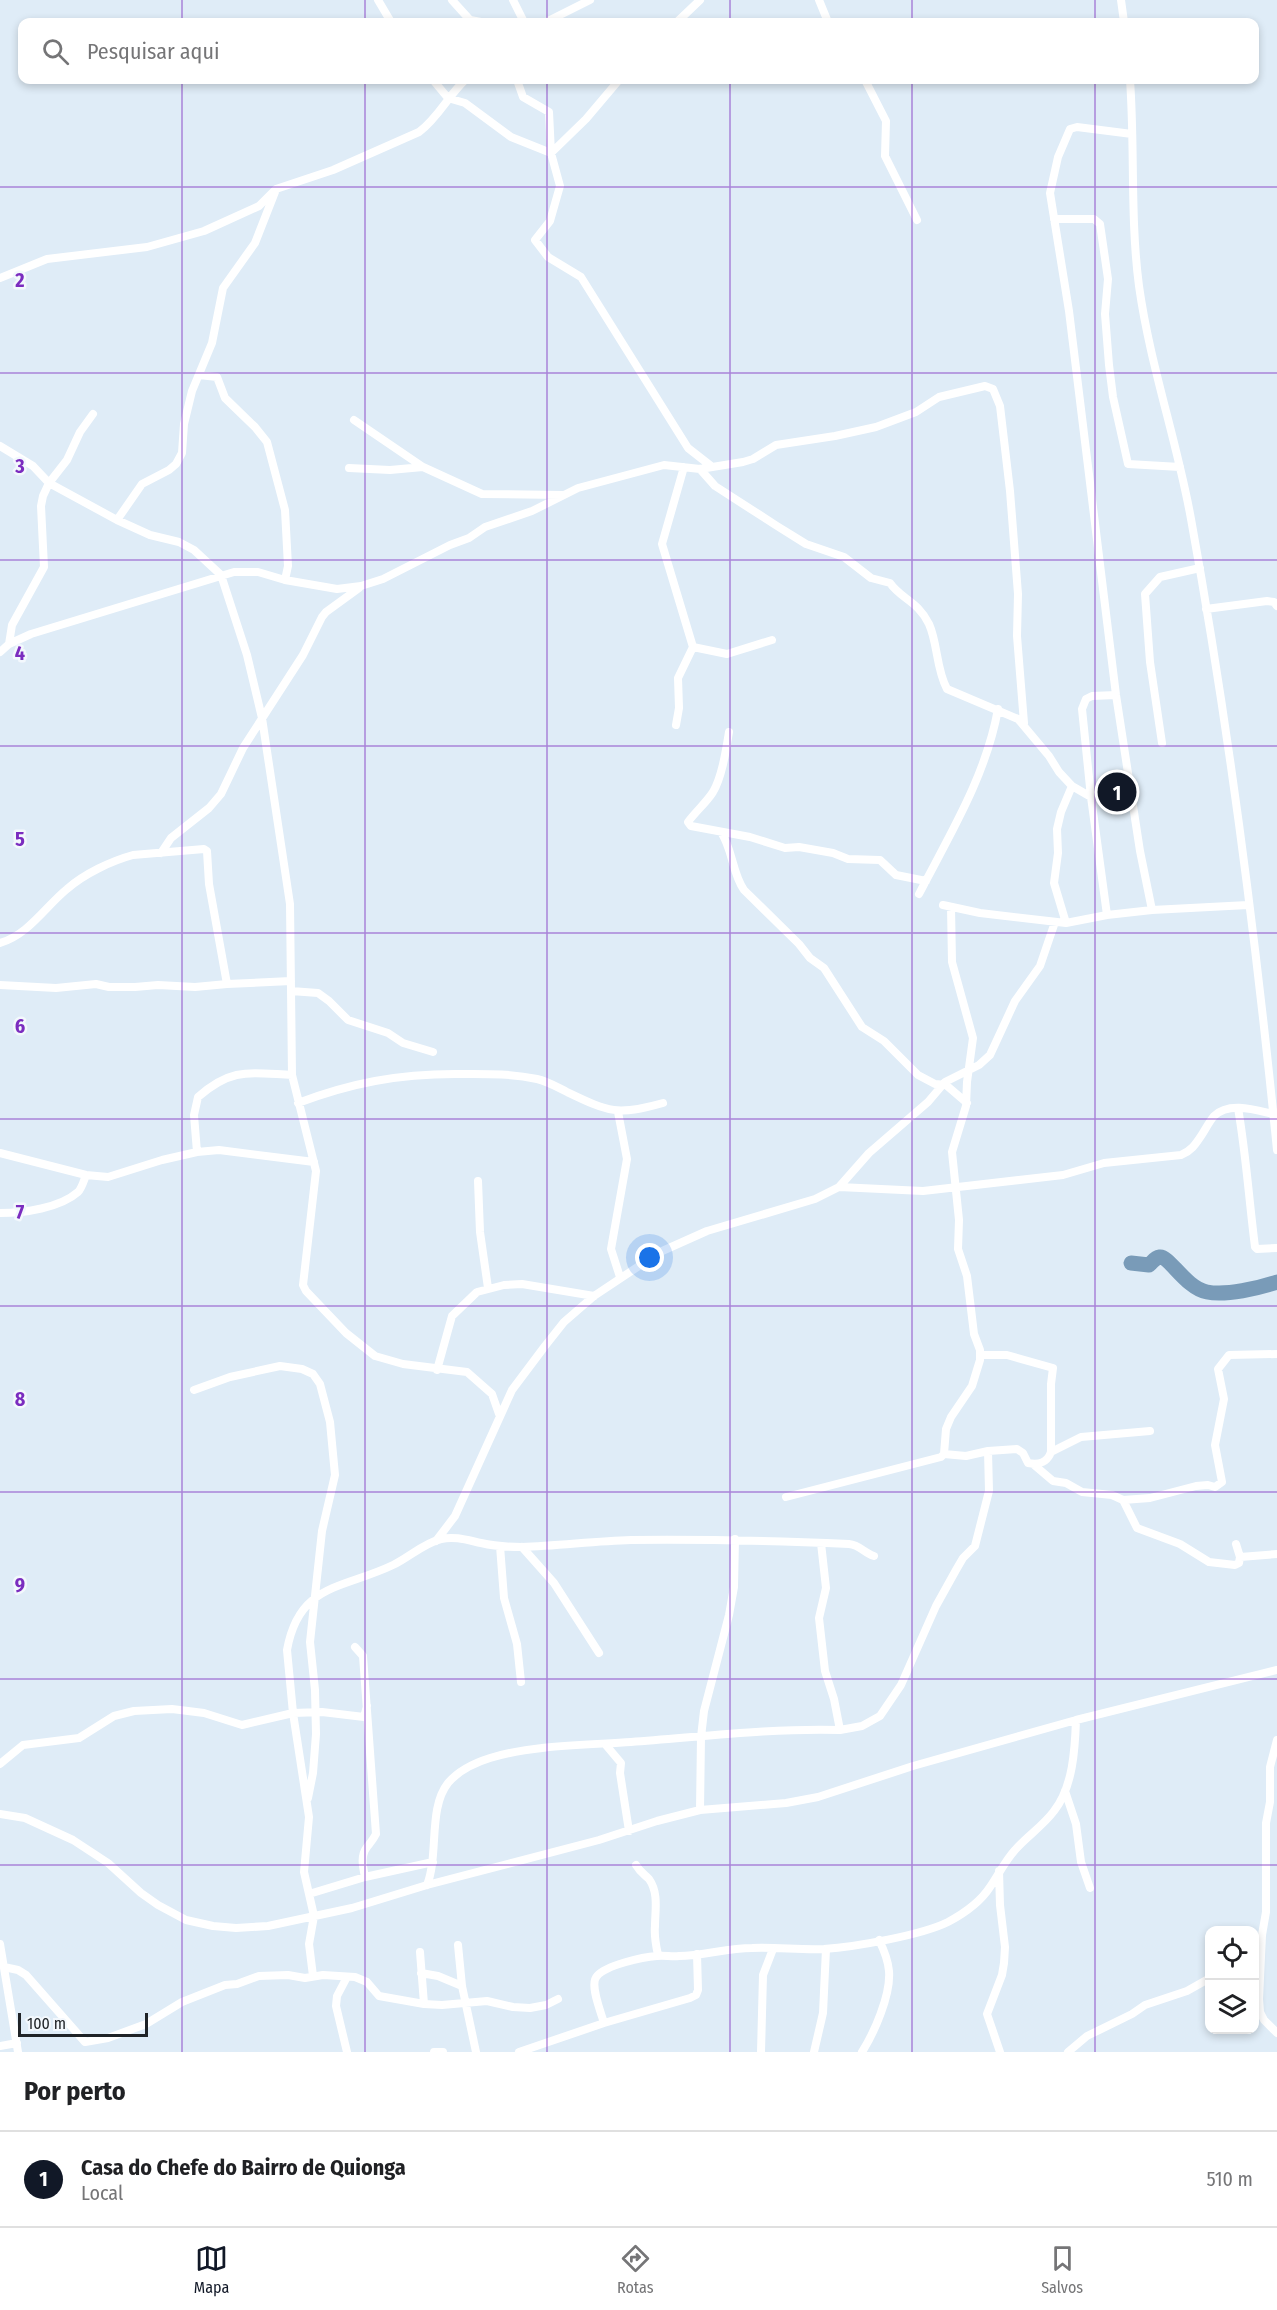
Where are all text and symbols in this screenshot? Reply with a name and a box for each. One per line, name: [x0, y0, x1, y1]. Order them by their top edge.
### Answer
search box: [18, 18, 1259, 84]
icon: search: [39, 35, 72, 68]
text: Pesquisar aqui: [87, 38, 219, 65]
text: 2: [14, 268, 25, 292]
text: 3: [14, 454, 25, 478]
text: 4: [15, 641, 25, 665]
pin: 1: [1098, 770, 1136, 814]
text: 5: [15, 827, 25, 851]
text: 6: [15, 1014, 25, 1038]
text: 7: [16, 1200, 25, 1224]
your location: [635, 1243, 664, 1272]
text: 8: [15, 1387, 26, 1411]
text: 9: [15, 1573, 25, 1597]
map controls: [1205, 1926, 1259, 2034]
button: locate: [1205, 1926, 1259, 1980]
button: layers: [1205, 1980, 1259, 2034]
scale bar: [18, 2010, 148, 2038]
text: 100 m: [27, 2014, 66, 2033]
text: Por perto: [24, 2076, 126, 2107]
text: Casa do Chefe do Bairro de Quionga: [81, 2154, 406, 2181]
text: 1: [39, 2167, 48, 2191]
text: 510 m: [1207, 2167, 1253, 2191]
text: Local: [81, 2181, 123, 2205]
tab: Mapa: [194, 2242, 229, 2297]
tab: Rotas: [617, 2242, 654, 2297]
tab: Salvos: [1041, 2242, 1083, 2297]

